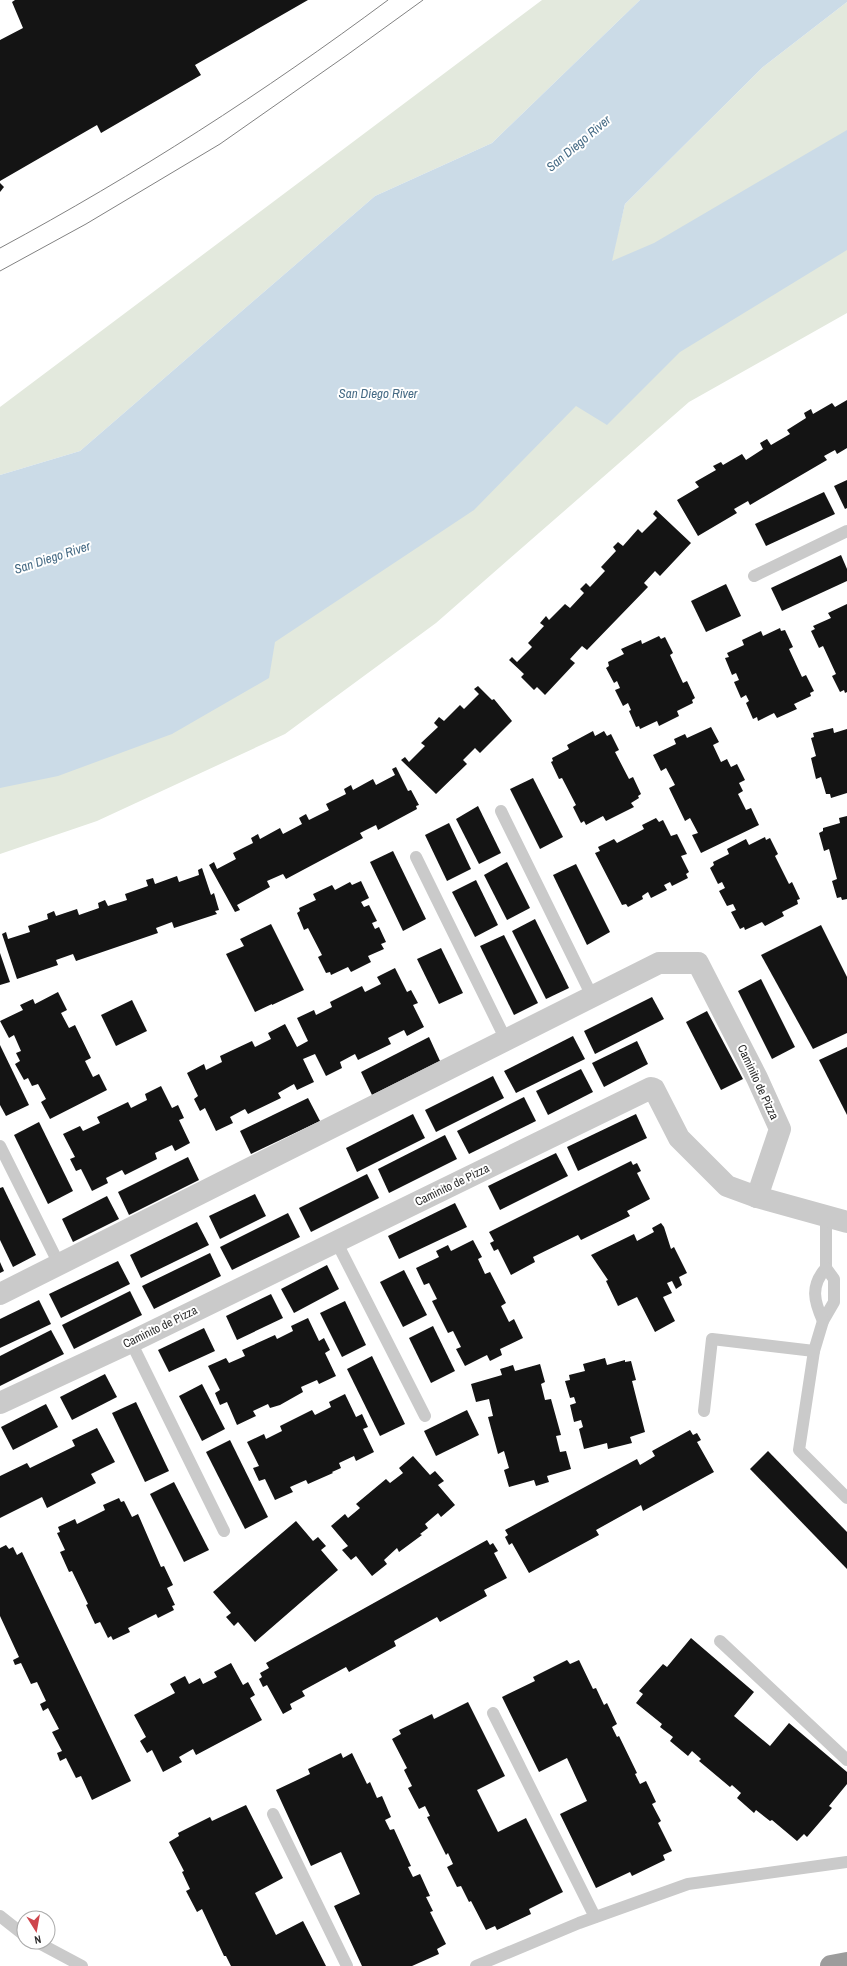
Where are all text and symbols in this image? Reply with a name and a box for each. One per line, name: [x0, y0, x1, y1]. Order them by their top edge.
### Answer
water label: San Diego River: [543, 111, 614, 175]
water label: San Diego River: [339, 385, 418, 402]
water label: San Diego River: [12, 537, 93, 578]
street label: Caminito de Pizza: [734, 1042, 783, 1123]
street label: Caminito de Pizza: [412, 1160, 492, 1210]
street label: Caminito de Pizza: [120, 1302, 200, 1352]
north arrow: [16, 1910, 56, 1950]
text: N: [33, 1932, 42, 1947]

